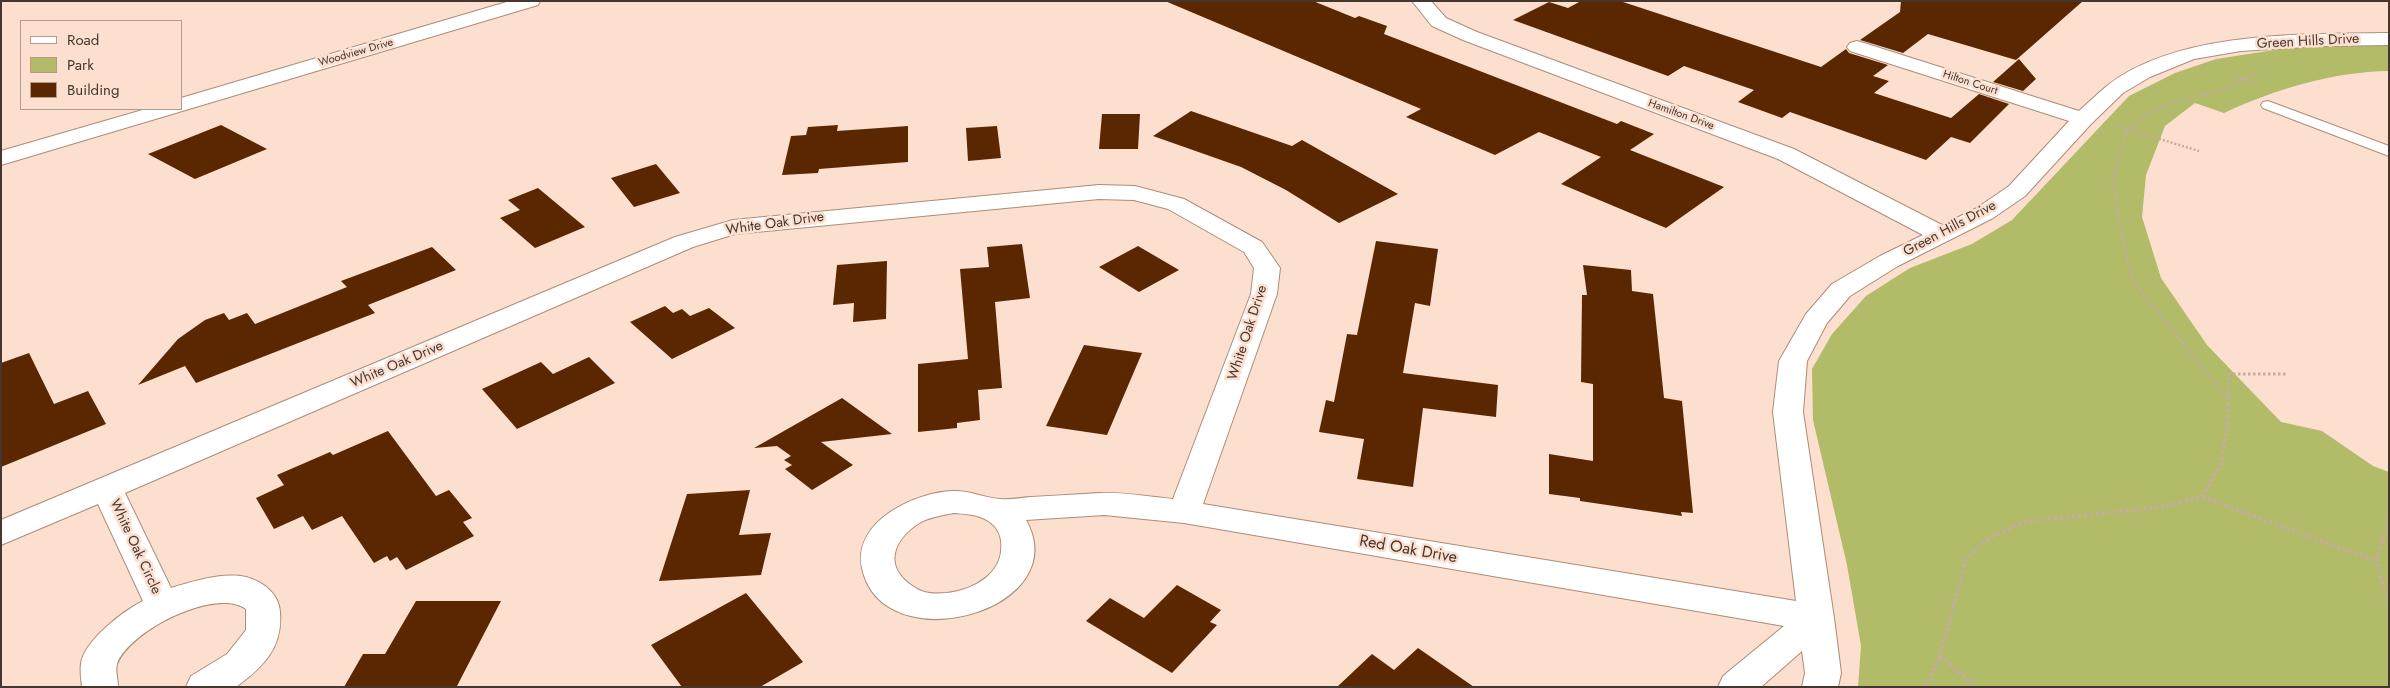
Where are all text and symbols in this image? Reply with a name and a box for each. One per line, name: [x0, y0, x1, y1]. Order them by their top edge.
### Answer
legend: [20, 20, 182, 110]
text: Road: [67, 29, 99, 51]
street label: Green Hills Drive: [2256, 31, 2360, 53]
street label: Woodview Drive: [317, 36, 395, 70]
text: Park: [67, 54, 94, 76]
street label: Hilton Court: [1941, 68, 1999, 98]
text: Building: [67, 79, 119, 101]
street label: Hamilton Drive: [1646, 97, 1716, 133]
street label: Green Hills Drive: [1901, 198, 1999, 260]
street label: White Oak Drive: [725, 209, 825, 239]
street label: White Oak Drive: [1225, 283, 1271, 383]
street label: White Oak Drive: [348, 338, 446, 392]
street label: White Oak Circle: [106, 497, 164, 597]
street label: Red Oak Drive: [1358, 532, 1458, 568]

